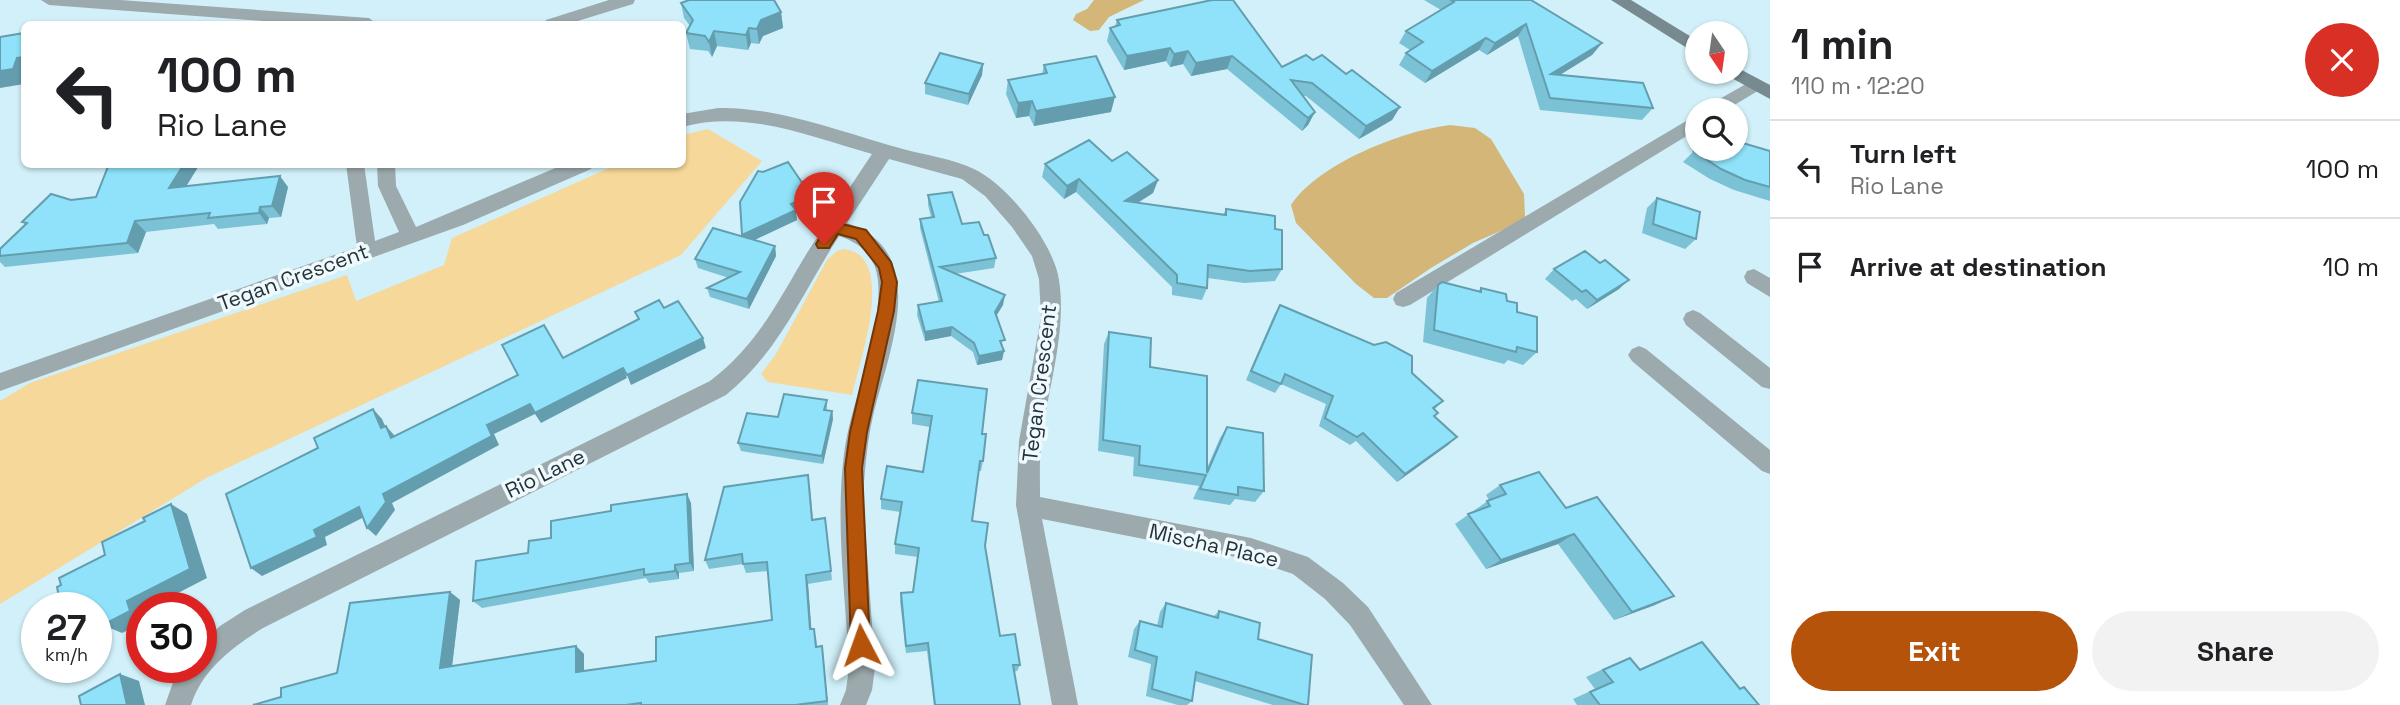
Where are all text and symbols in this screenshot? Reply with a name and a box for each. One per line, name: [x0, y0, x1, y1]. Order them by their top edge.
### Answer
text: 1 min: [1791, 18, 1894, 71]
north arrow: [1685, 21, 1748, 84]
map controls: [1685, 21, 1748, 161]
button: close: [2305, 23, 2379, 97]
text: 100 m: [157, 44, 297, 106]
icon: left: [42, 49, 133, 140]
text: 110 m · 12:20: [1791, 71, 1925, 101]
button: search: [1685, 98, 1748, 161]
text: Rio Lane: [157, 105, 287, 145]
text: Turn left: [1850, 137, 1957, 171]
icon: left: [1791, 150, 1829, 188]
text: 100 m: [2306, 152, 2379, 186]
text: Rio Lane: [1850, 171, 1944, 201]
pin: [794, 172, 854, 244]
icon: arrive: [805, 183, 843, 221]
street label: Tegan Crescent: [214, 237, 372, 317]
icon: arrive: [1791, 248, 1829, 286]
text: Arrive at destination: [1850, 250, 2107, 284]
text: 10 m: [2322, 250, 2379, 284]
street label: Tegan Crescent: [1016, 303, 1062, 463]
street label: Rio Lane: [501, 442, 589, 504]
street label: Mischa Place: [1147, 517, 1281, 573]
speed limit sign: 30: [126, 592, 217, 683]
text: 27: [47, 606, 86, 650]
position arrow: [824, 608, 898, 682]
button: Exit: [1791, 611, 2078, 691]
button: Share: [2092, 611, 2379, 691]
text: km/h: [45, 643, 88, 666]

